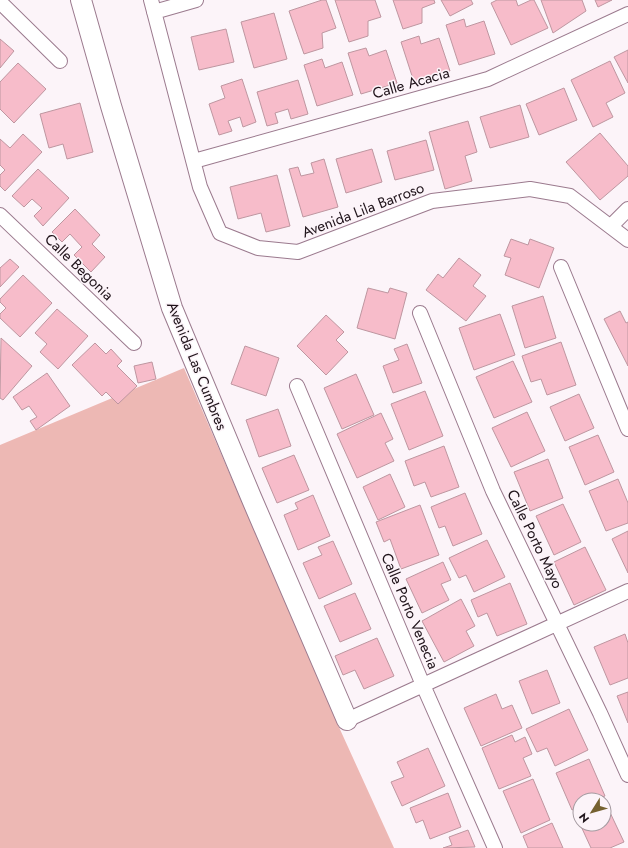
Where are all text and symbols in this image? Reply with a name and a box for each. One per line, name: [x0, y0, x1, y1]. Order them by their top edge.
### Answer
street label: Calle Acacia: [370, 62, 452, 104]
street label: Avenida Lila Barroso: [299, 177, 427, 243]
street label: Calle Begonia: [40, 228, 118, 306]
street label: Avenida Las Cumbres: [161, 298, 233, 434]
street label: Calle Porto Mayo: [501, 486, 569, 592]
street label: Calle Porto Venecia: [376, 549, 444, 673]
north arrow: [572, 792, 612, 832]
text: N: [575, 810, 593, 826]

